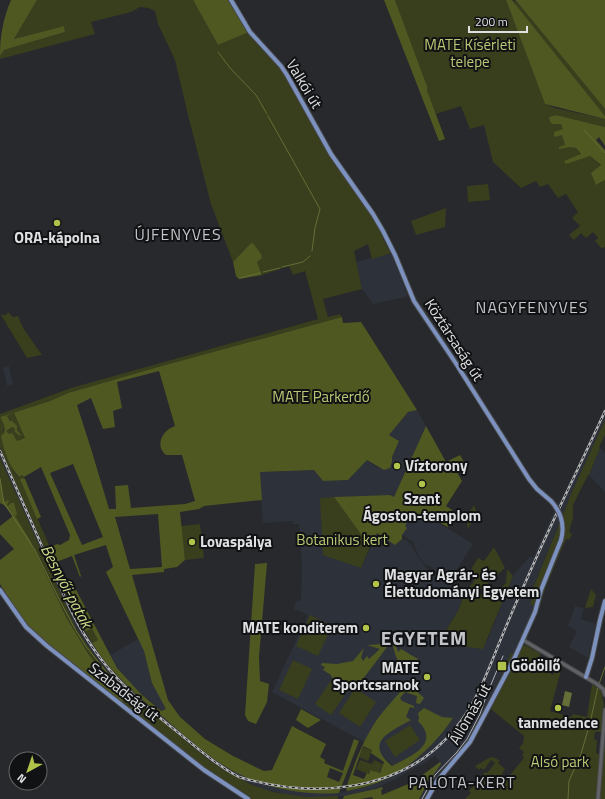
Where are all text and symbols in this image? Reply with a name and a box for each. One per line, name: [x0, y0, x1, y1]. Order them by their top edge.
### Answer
scale bar: [469, 8, 527, 34]
text: 200 m: [475, 12, 508, 31]
park label: MATE Kísérleti telepe: [424, 33, 516, 73]
street label: Valkói út: [281, 55, 329, 113]
marker: ORA-kápolna: [52, 218, 62, 228]
district label: ÚJFENYVES: [134, 222, 222, 246]
place label: ORA-kápolna: [14, 226, 100, 249]
street label: Köztársaság út: [419, 294, 490, 386]
district label: NAGYFENYVES: [476, 295, 588, 319]
park label: MATE Parkerdő: [272, 385, 370, 408]
place label: Víztorony: [405, 454, 468, 477]
marker: Víztorony: [392, 461, 402, 471]
marker: Szent Ágoston-templom: [417, 479, 427, 489]
place label: Szent Ágoston-templom: [363, 487, 481, 527]
park label: Botanikus kert: [296, 528, 389, 551]
place label: Lovaspálya: [200, 530, 272, 553]
marker: Lovaspálya: [187, 537, 197, 547]
water label: Besnyői-patak: [35, 540, 100, 634]
place label: Magyar Agrár- és Élettudományi Egyetem: [384, 563, 539, 603]
marker: Magyar Agrár- és Élettudományi Egyetem: [371, 579, 381, 589]
place label: MATE konditerem: [242, 616, 358, 639]
marker: MATE konditerem: [361, 623, 371, 633]
district label: EGYETEM: [381, 623, 467, 652]
place label: Gödöllő: [511, 654, 560, 677]
place label: MATE Sportcsarnok: [333, 656, 419, 696]
street label: Szabadság út: [84, 657, 165, 727]
marker: Gödöllő: [496, 660, 508, 672]
marker: MATE Sportcsarnok: [422, 672, 432, 682]
street label: Állomás út: [443, 678, 497, 749]
marker: tanmedence: [553, 703, 563, 713]
place label: tanmedence: [518, 711, 598, 734]
park label: Alsó park: [531, 750, 589, 773]
north arrow: [8, 751, 48, 791]
text: N: [14, 770, 30, 787]
district label: PALOTA-KERT: [408, 770, 516, 794]

